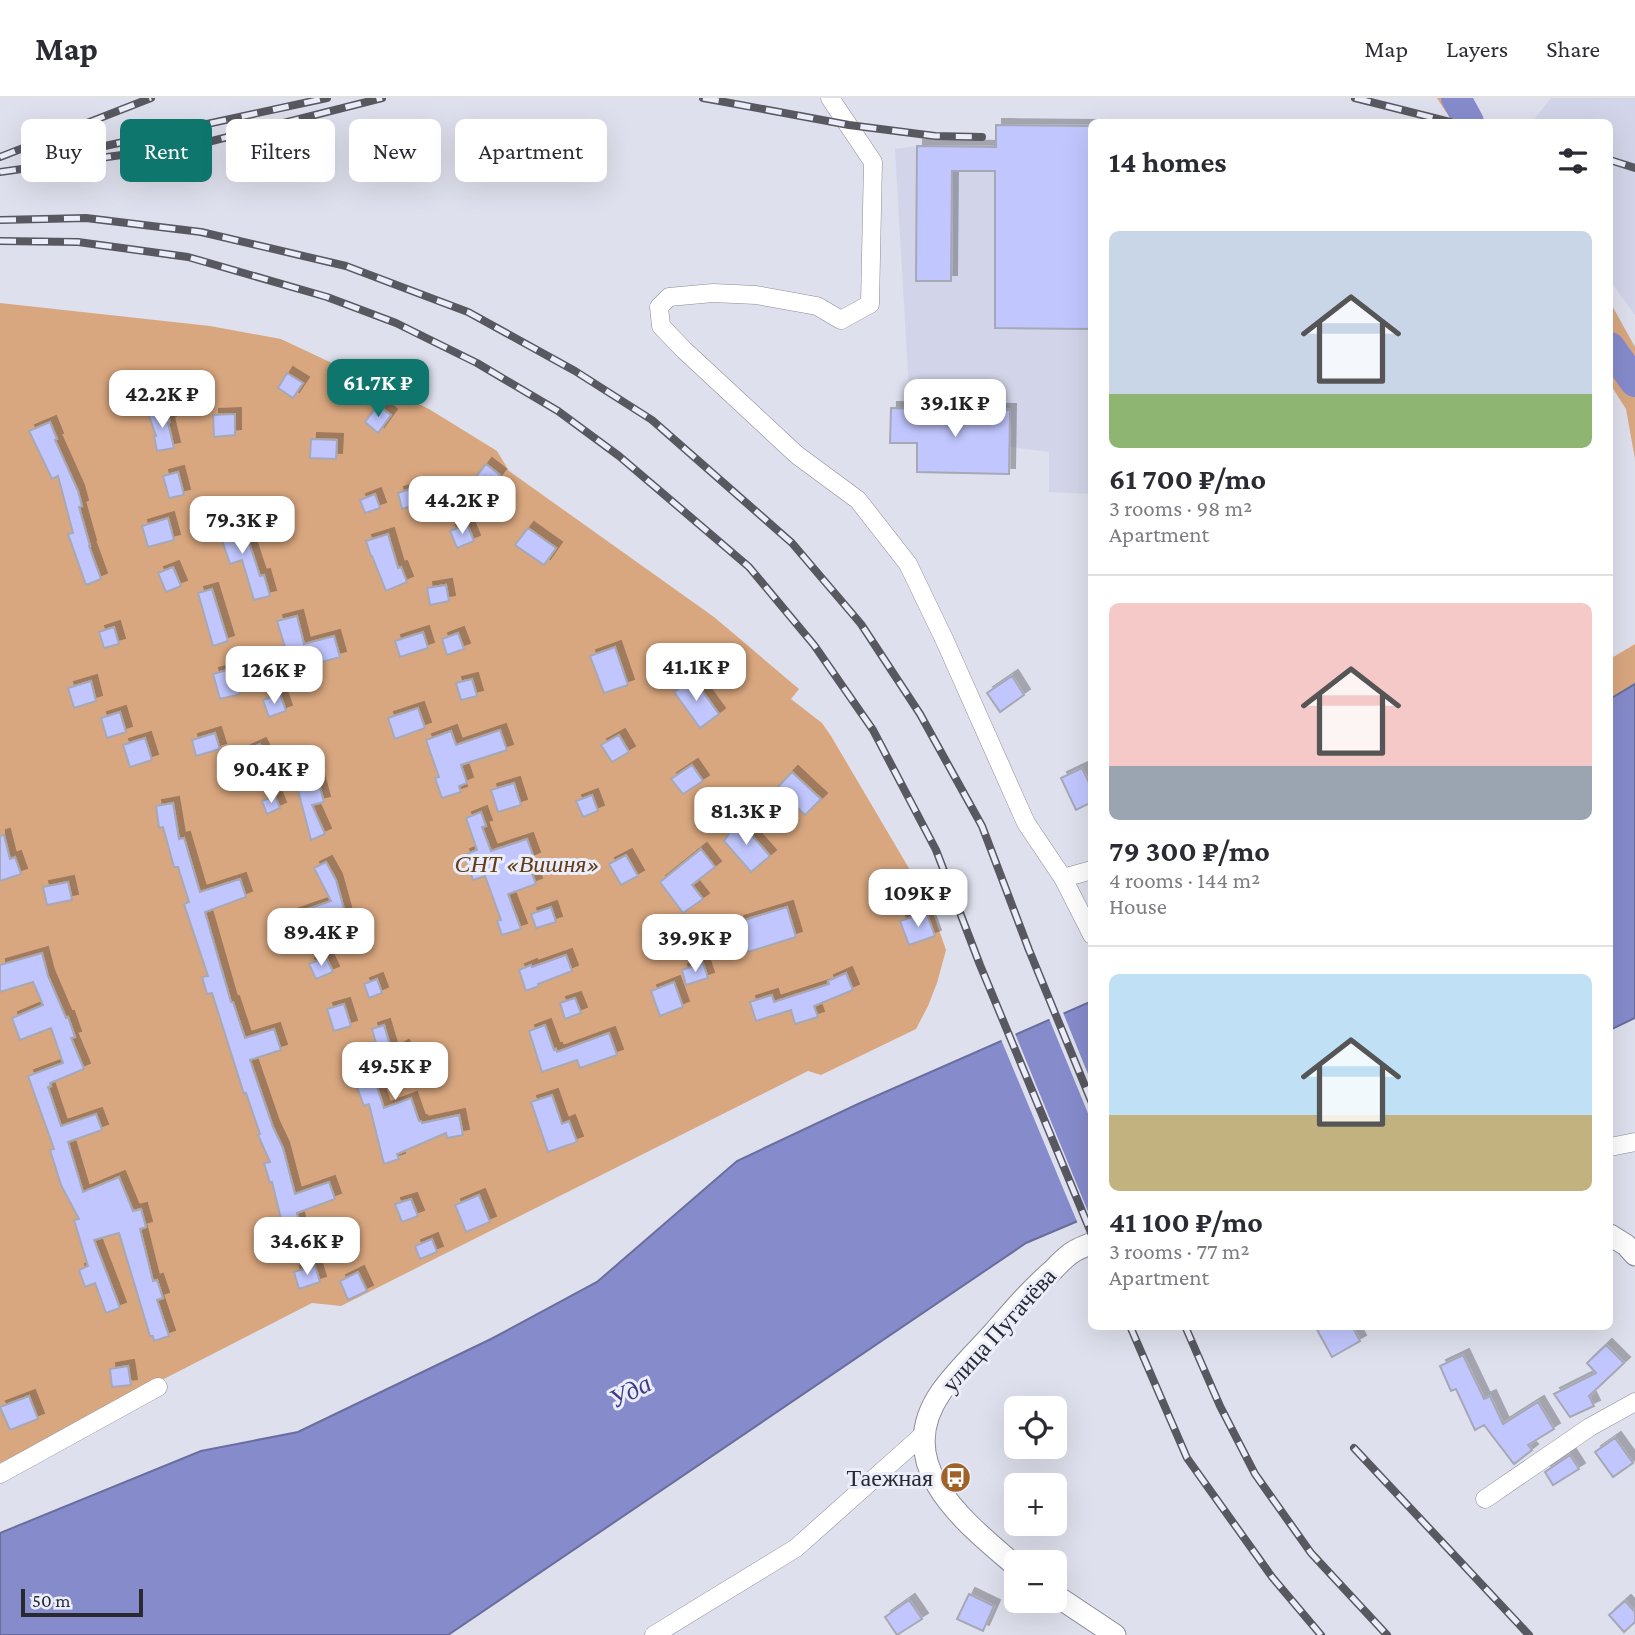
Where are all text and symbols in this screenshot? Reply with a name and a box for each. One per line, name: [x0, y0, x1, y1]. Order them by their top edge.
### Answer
text: Map: [35, 30, 98, 67]
text: Map: [1364, 35, 1408, 62]
text: Layers: [1446, 35, 1508, 62]
text: Share: [1546, 35, 1600, 62]
chip: Buy: [21, 119, 106, 182]
chip: Rent: [120, 119, 212, 182]
chip: Filters: [226, 119, 335, 182]
chip: New: [349, 119, 441, 182]
chip: Apartment: [455, 119, 607, 182]
icon: filters: [1554, 142, 1592, 180]
text: 14 homes: [1109, 145, 1227, 178]
icon: home: [1288, 276, 1414, 402]
pin: 61.7K ₽: [313, 360, 443, 419]
text: 61.7K ₽: [343, 369, 413, 395]
pin: 42.2K ₽: [97, 370, 227, 430]
text: 42.2K ₽: [125, 380, 199, 406]
pin: 39.1K ₽: [890, 380, 1020, 439]
text: 39.1K ₽: [920, 389, 990, 415]
text: 61 700 ₽/mo: [1109, 462, 1266, 495]
pin: 44.2K ₽: [397, 476, 527, 536]
text: 44.2K ₽: [425, 486, 499, 512]
text: 3 rooms · 98 m²: [1109, 495, 1252, 521]
pin: 79.3K ₽: [177, 496, 307, 556]
text: 79.3K ₽: [206, 506, 278, 532]
text: Apartment: [1109, 521, 1209, 547]
pin: 41.1K ₽: [631, 644, 761, 703]
pin: 126K ₽: [217, 646, 331, 706]
icon: home: [1288, 648, 1414, 774]
text: 41.1K ₽: [662, 653, 730, 679]
text: 126K ₽: [242, 656, 306, 682]
pin: 90.4K ₽: [206, 746, 336, 805]
text: 90.4K ₽: [233, 755, 309, 781]
pin: 81.3K ₽: [681, 788, 811, 847]
text: 81.3K ₽: [710, 797, 782, 823]
text: 79 300 ₽/mo: [1109, 834, 1270, 867]
park label: СНТ «Вишня»: [454, 850, 600, 877]
text: 4 rooms · 144 m²: [1109, 867, 1260, 893]
pin: 109K ₽: [861, 870, 975, 929]
text: 109K ₽: [884, 879, 952, 905]
text: House: [1109, 893, 1167, 919]
pin: 89.4K ₽: [256, 908, 386, 968]
pin: 39.9K ₽: [630, 914, 760, 974]
text: 89.4K ₽: [283, 918, 359, 944]
text: 39.9K ₽: [658, 924, 732, 950]
icon: home: [1288, 1019, 1414, 1145]
pin: 49.5K ₽: [330, 1042, 460, 1102]
text: 49.5K ₽: [358, 1052, 432, 1078]
text: 41 100 ₽/mo: [1109, 1205, 1263, 1238]
pin: 34.6K ₽: [242, 1218, 372, 1277]
text: 34.6K ₽: [270, 1227, 344, 1253]
text: 3 rooms · 77 m²: [1109, 1238, 1249, 1264]
street label: улица Пугачёва: [936, 1262, 1061, 1397]
text: Apartment: [1109, 1264, 1209, 1290]
water label: Уда: [604, 1369, 656, 1414]
map controls: [1004, 1396, 1067, 1613]
button: locate: [1004, 1396, 1067, 1459]
bus stop icon: Таежная: [939, 1461, 973, 1495]
place label: Таежная: [847, 1464, 933, 1491]
button: +: [1004, 1473, 1067, 1536]
button: −: [1004, 1550, 1067, 1613]
scale bar: [21, 1586, 144, 1618]
text: 50 m: [32, 1590, 71, 1611]

